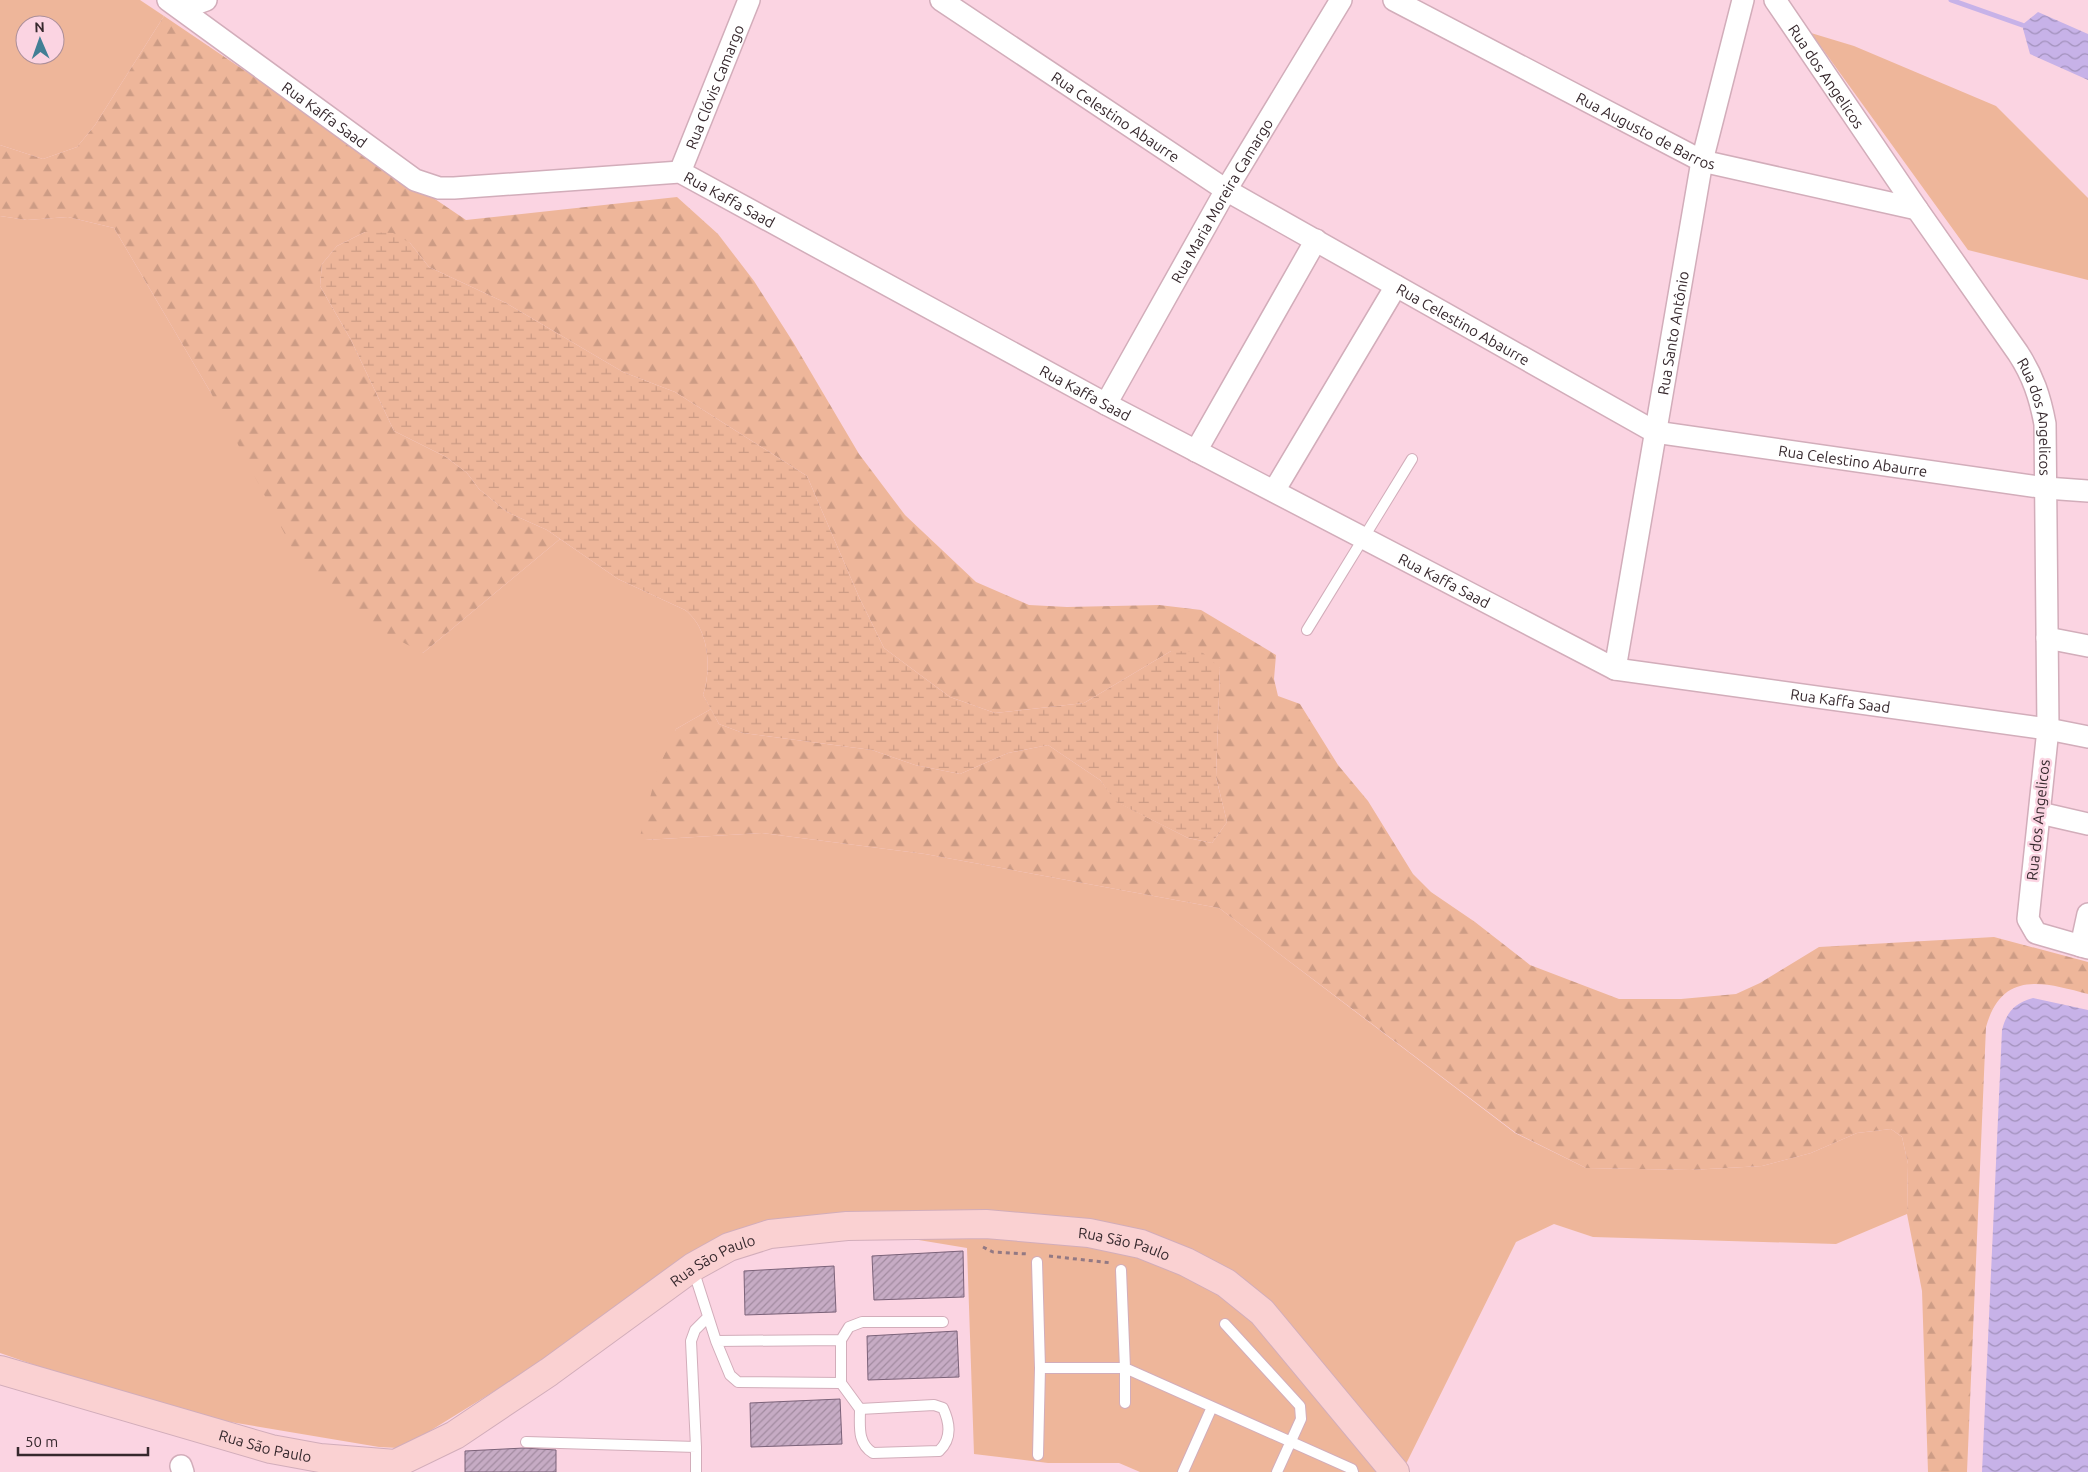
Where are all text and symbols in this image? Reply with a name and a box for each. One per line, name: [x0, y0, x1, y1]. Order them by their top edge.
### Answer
north arrow: [15, 15, 65, 65]
text: N: [34, 19, 45, 35]
street label: Rua dos Angelicos: [1785, 21, 1868, 131]
street label: Rua Clóvis Camargo: [682, 22, 747, 151]
street label: Rua Celestino Abaurre: [1049, 68, 1183, 165]
street label: Rua Kaffa Saad: [279, 78, 370, 151]
street label: Rua Augusto de Barros: [1574, 88, 1717, 172]
street label: Rua Maria Moreira Camargo: [1167, 115, 1276, 286]
street label: Rua Kaffa Saad: [681, 167, 778, 231]
street label: Rua Santo Antônio: [1654, 270, 1692, 396]
street label: Rua Celestino Abaurre: [1394, 280, 1533, 368]
street label: Rua dos Angelicos: [2014, 355, 2054, 476]
street label: Rua Kaffa Saad: [1037, 361, 1134, 424]
street label: Rua Celestino Abaurre: [1777, 441, 1928, 479]
street label: Rua Kaffa Saad: [1396, 549, 1493, 611]
street label: Rua Kaffa Saad: [1789, 685, 1891, 716]
street label: Rua dos Angelicos: [2023, 759, 2053, 881]
street label: Rua São Paulo: [1078, 1224, 1173, 1263]
street label: Rua São Paulo: [666, 1231, 757, 1290]
scale bar: [18, 1424, 148, 1456]
street label: Rua São Paulo: [217, 1426, 313, 1465]
text: 50 m: [25, 1433, 58, 1450]

